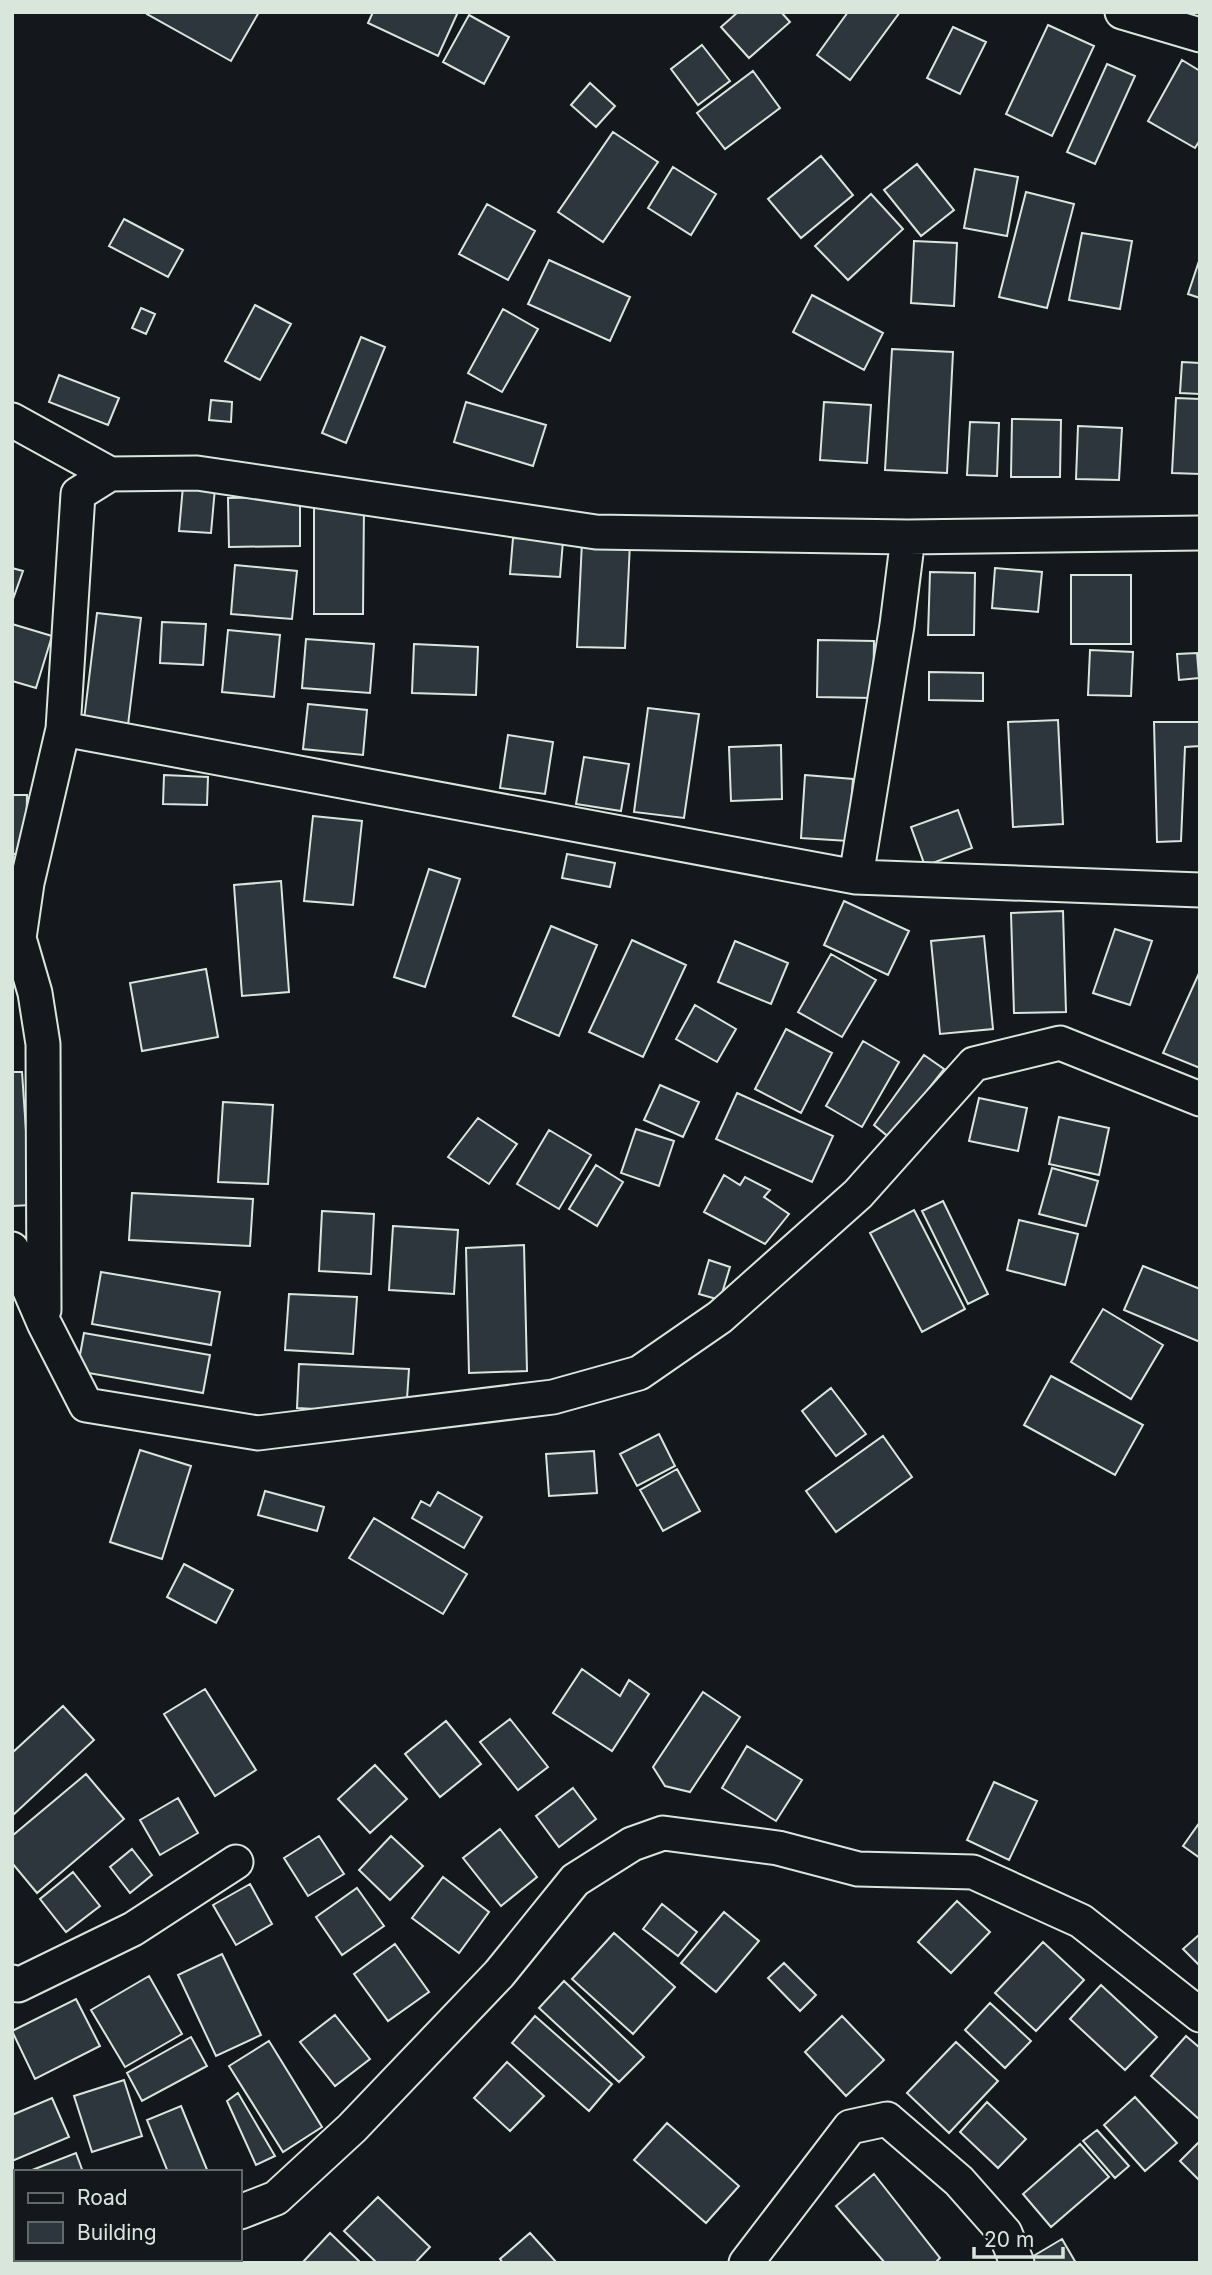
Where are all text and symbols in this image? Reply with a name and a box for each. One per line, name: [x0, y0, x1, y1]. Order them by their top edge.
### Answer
legend: [14, 2170, 242, 2261]
text: Road: [77, 2185, 128, 2210]
scale bar: [974, 2216, 1063, 2260]
text: Building: [77, 2220, 157, 2245]
text: 20 m: [984, 2227, 1034, 2252]

